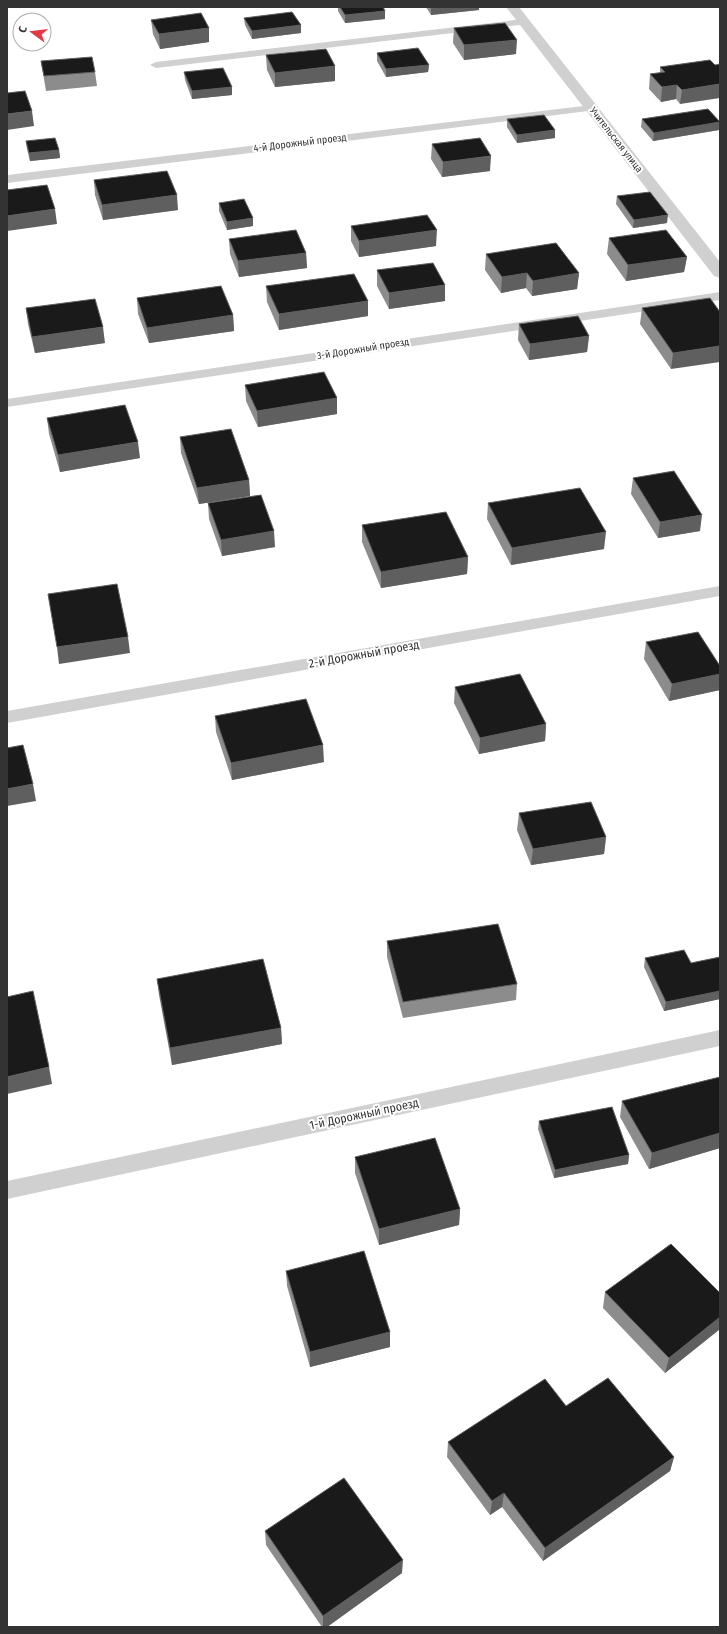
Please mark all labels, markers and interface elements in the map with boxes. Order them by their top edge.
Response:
north arrow [12,12,52,52]
text: С [16,25,30,34]
street label: Учительская улица [586,104,645,175]
street label: 4-й Дорожный проезд [253,131,347,155]
street label: 3-й Дорожный проезд [316,336,410,362]
street label: 2-й Дорожный проезд [308,637,420,671]
street label: 1-й Дорожный проезд [308,1096,420,1132]

